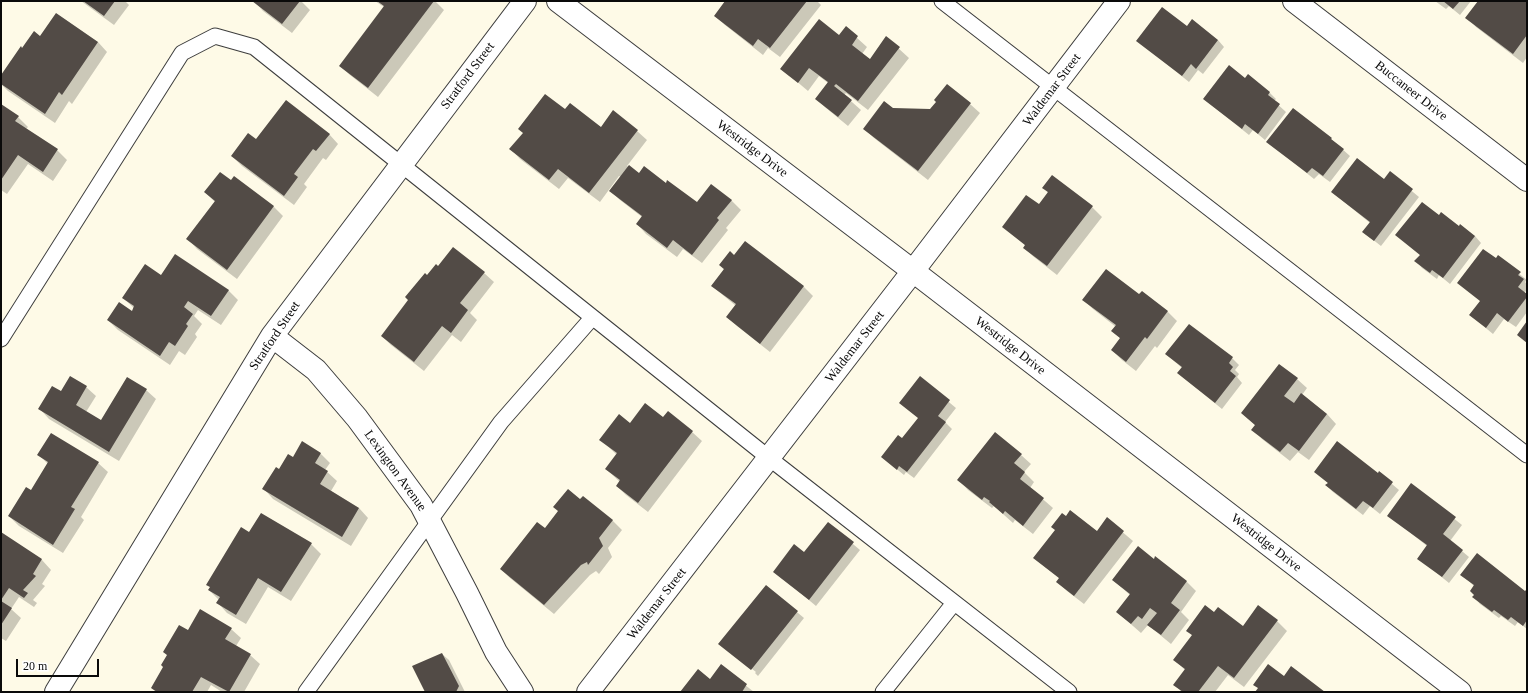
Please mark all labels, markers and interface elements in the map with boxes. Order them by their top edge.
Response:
street label: Stratford Street [438,39,498,113]
street label: Waldemar Street [1020,51,1084,129]
street label: Buccaneer Drive [1372,58,1450,124]
street label: Westridge Drive [713,117,791,181]
street label: Stratford Street [246,299,304,373]
street label: Waldemar Street [822,308,888,386]
street label: Westridge Drive [972,314,1048,378]
street label: Lexington Avenue [360,428,430,514]
street label: Westridge Drive [1228,511,1304,575]
street label: Waldemar Street [624,565,690,643]
scale bar [18,651,101,677]
text: 20 m [23,659,47,673]

